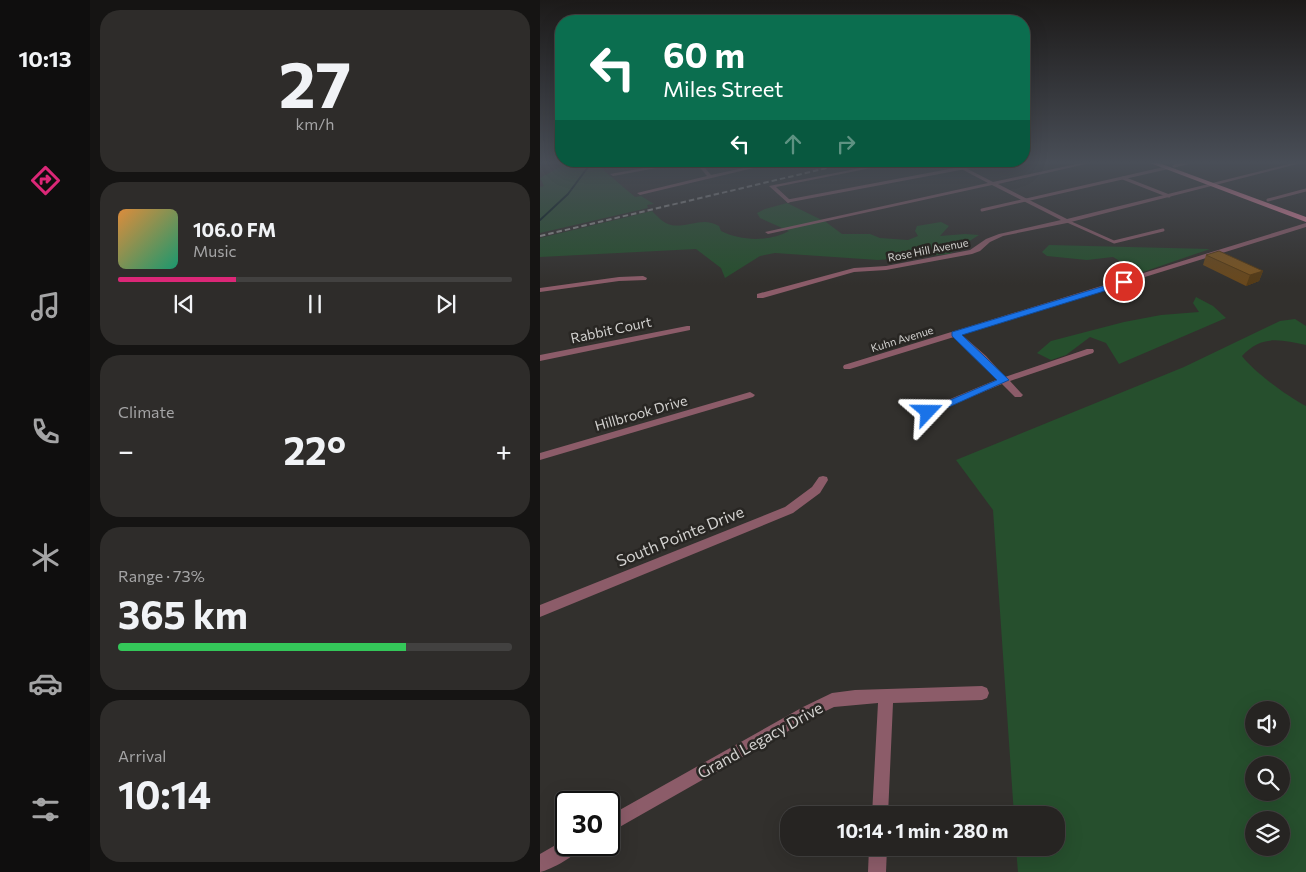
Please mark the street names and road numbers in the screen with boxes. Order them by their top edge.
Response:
street label: Rose Hill Avenue [887,235,969,264]
street label: Rabbit Court [569,313,653,346]
street label: Kuhn Avenue [869,323,935,354]
street label: Hillbrook Drive [593,391,689,434]
street label: South Pointe Drive [613,501,746,570]
street label: Grand Legacy Drive [694,697,826,782]

